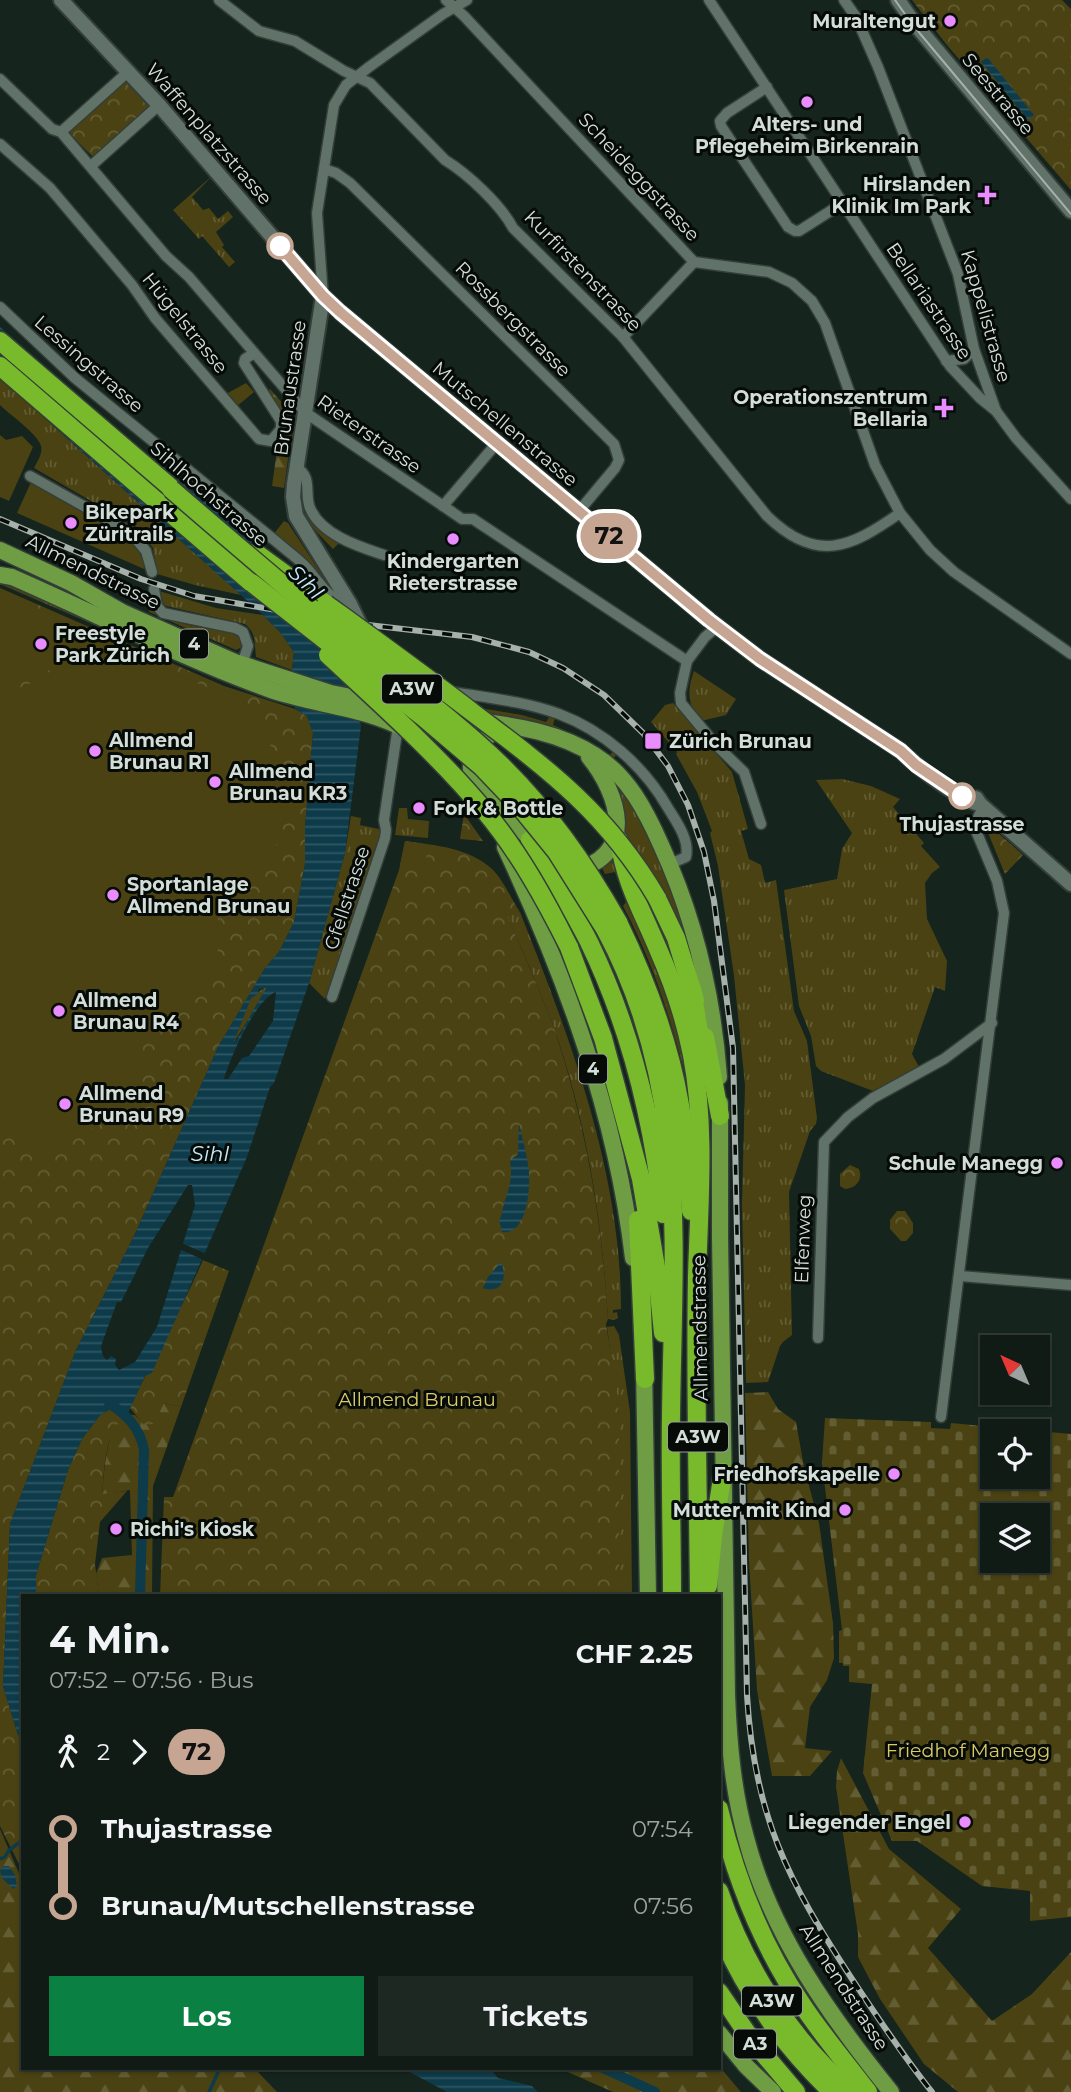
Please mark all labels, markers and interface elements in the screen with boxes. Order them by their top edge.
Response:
place label: Muraltengut [812,10,936,33]
marker: Muraltengut [942,13,958,29]
street label: Seestrasse [957,48,1039,140]
street label: Waffenplatzstrasse [141,59,277,209]
marker: Alters- und Pflegeheim Birkenrain [799,94,815,110]
street label: Scheideggstrasse [574,108,704,246]
place label: Alters- und Pflegeheim Birkenrain [695,113,919,158]
place label: Hirslanden Klinik Im Park [831,173,972,218]
marker: Hirslanden Klinik Im Park [977,185,997,205]
street label: Kurfirstenstrasse [520,206,646,336]
unlabelled marker [267,233,293,259]
street label: Bellariastrasse [881,238,977,364]
street label: Kappelistrasse [956,247,1016,385]
street label: Rossbergstrasse [450,256,576,382]
street label: Hügelstrasse [137,268,233,378]
street label: Lessingstrasse [30,310,148,418]
street label: Brunaustrasse [269,319,311,457]
street label: Mutschellenstrasse [428,357,582,491]
place label: Operationszentrum Bellaria [733,386,928,431]
street label: Rieterstrasse [313,390,425,478]
marker: Operationszentrum Bellaria [934,398,954,418]
street label: Sihlhochstrasse [146,437,272,551]
place label: Bikepark Züritrails [85,501,175,546]
line badge: 72 [578,513,640,559]
marker: Bikepark Züritrails [63,515,79,531]
text: 72 [594,521,624,550]
street label: Allmendstrasse [22,530,164,614]
marker: Kindergarten Rieterstrasse [445,531,461,547]
place label: Kindergarten Rieterstrasse [387,550,519,595]
water label: Sihl [284,560,329,605]
place label: Freestyle Park Zürich [55,622,170,667]
road number: 4 [180,630,208,658]
marker: Freestyle Park Zürich [33,636,49,652]
road number: A3W [382,674,442,704]
place label: Allmend Brunau R1 [108,729,209,774]
place label: Zürich Brunau [669,730,812,753]
marker: Zürich Brunau [643,731,663,751]
marker: Allmend Brunau R1 [87,743,103,759]
place label: Allmend Brunau KR3 [228,760,347,805]
marker: Allmend Brunau KR3 [207,774,223,790]
marker: Thujastrasse [949,783,975,809]
place label: Fork & Bottle [433,797,563,820]
marker: Fork & Bottle [411,800,427,816]
place label: Thujastrasse [899,813,1025,836]
street label: Gfellstrasse [319,843,375,953]
place label: Sportanlage Allmend Brunau [126,873,290,918]
marker: Sportanlage Allmend Brunau [105,887,121,903]
place label: Allmend Brunau R4 [72,989,179,1034]
marker: Allmend Brunau R4 [51,1003,67,1019]
road number: 4 [579,1054,607,1084]
place label: Allmend Brunau R9 [78,1082,184,1127]
marker: Allmend Brunau R9 [57,1096,73,1112]
water label: Sihl [191,1141,230,1166]
place label: Schule Manegg [889,1152,1043,1175]
marker: Schule Manegg [1049,1155,1065,1171]
street label: Elfenweg [790,1194,816,1284]
street label: Allmendstrasse [687,1255,713,1401]
north arrow [980,1335,1050,1405]
map controls [980,1335,1050,1573]
park label: Allmend Brunau [338,1388,496,1411]
button: locate [980,1419,1050,1489]
road number: A3W [668,1422,728,1452]
place label: Friedhofskapelle [713,1463,880,1486]
marker: Friedhofskapelle [886,1466,902,1482]
place label: Mutter mit Kind [673,1499,831,1522]
marker: Mutter mit Kind [837,1502,853,1518]
button: layers [980,1503,1050,1573]
place label: Richi's Kiosk [130,1518,255,1541]
marker: Richi's Kiosk [108,1521,124,1537]
text: 4 Min. [49,1616,170,1663]
text: CHF 2.25 [576,1638,693,1670]
text: 07:52 – 07:56 · Bus [49,1666,253,1694]
icon: walk [49,1733,87,1771]
icon: forward [120,1733,158,1771]
text: 72 [182,1737,211,1766]
text: 2 [97,1738,110,1766]
park label: Friedhof Manegg [886,1739,1050,1762]
place label: Liegender Engel [788,1811,951,1834]
text: Thujastrasse [101,1813,272,1845]
marker: Liegender Engel [957,1814,973,1830]
text: 07:54 [632,1815,693,1843]
text: Brunau/Mutschellenstrasse [101,1890,475,1922]
text: 07:56 [633,1892,693,1920]
street label: Allmendstrasse [795,1919,893,2055]
button: Los [49,1976,364,2056]
button: Tickets [378,1976,693,2056]
road number: A3W [742,1986,802,2015]
road number: A3 [734,2030,776,2058]

